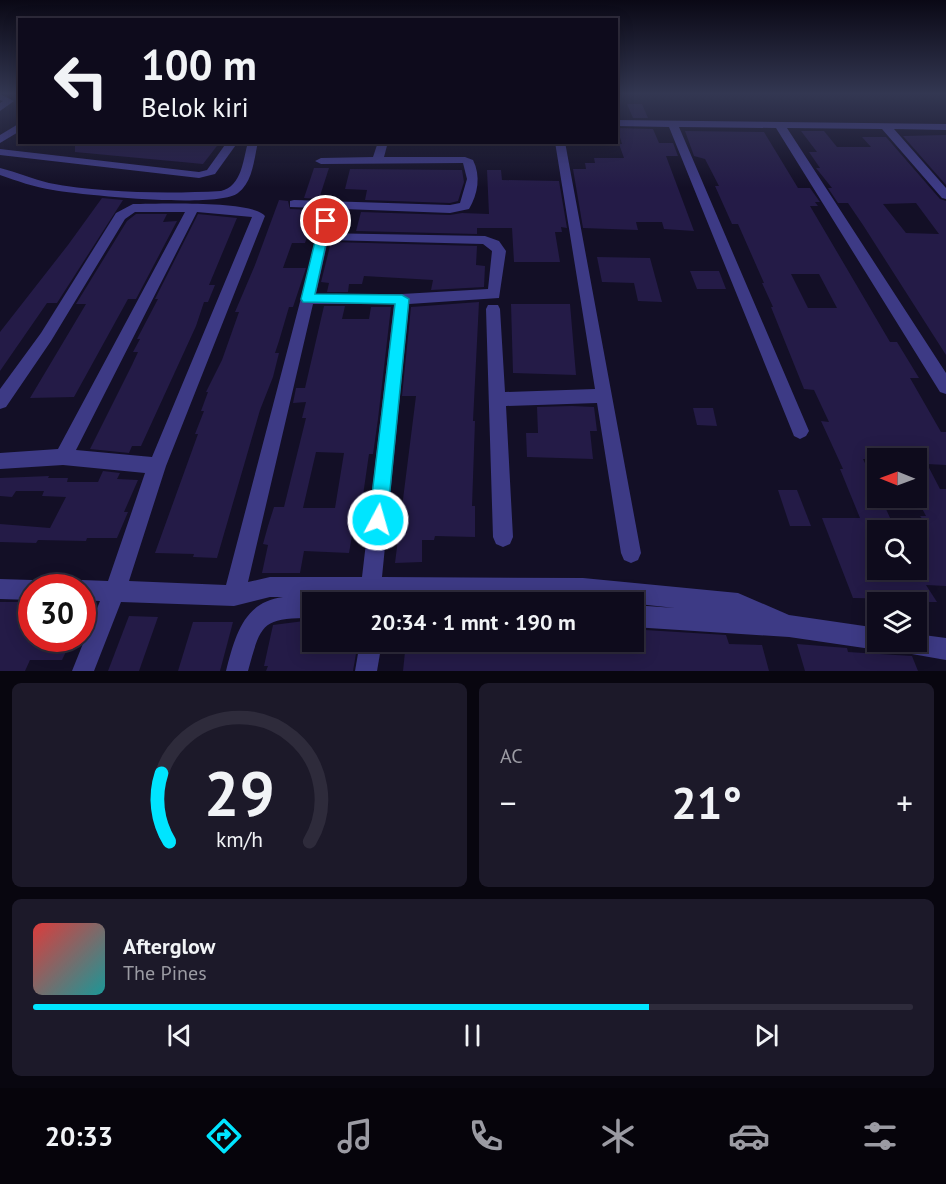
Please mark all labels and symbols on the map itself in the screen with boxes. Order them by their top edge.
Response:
pin [300,195,351,246]
north arrow [867,448,927,508]
position arrow [346,488,410,552]
speed limit sign: 30 [18,574,96,652]

